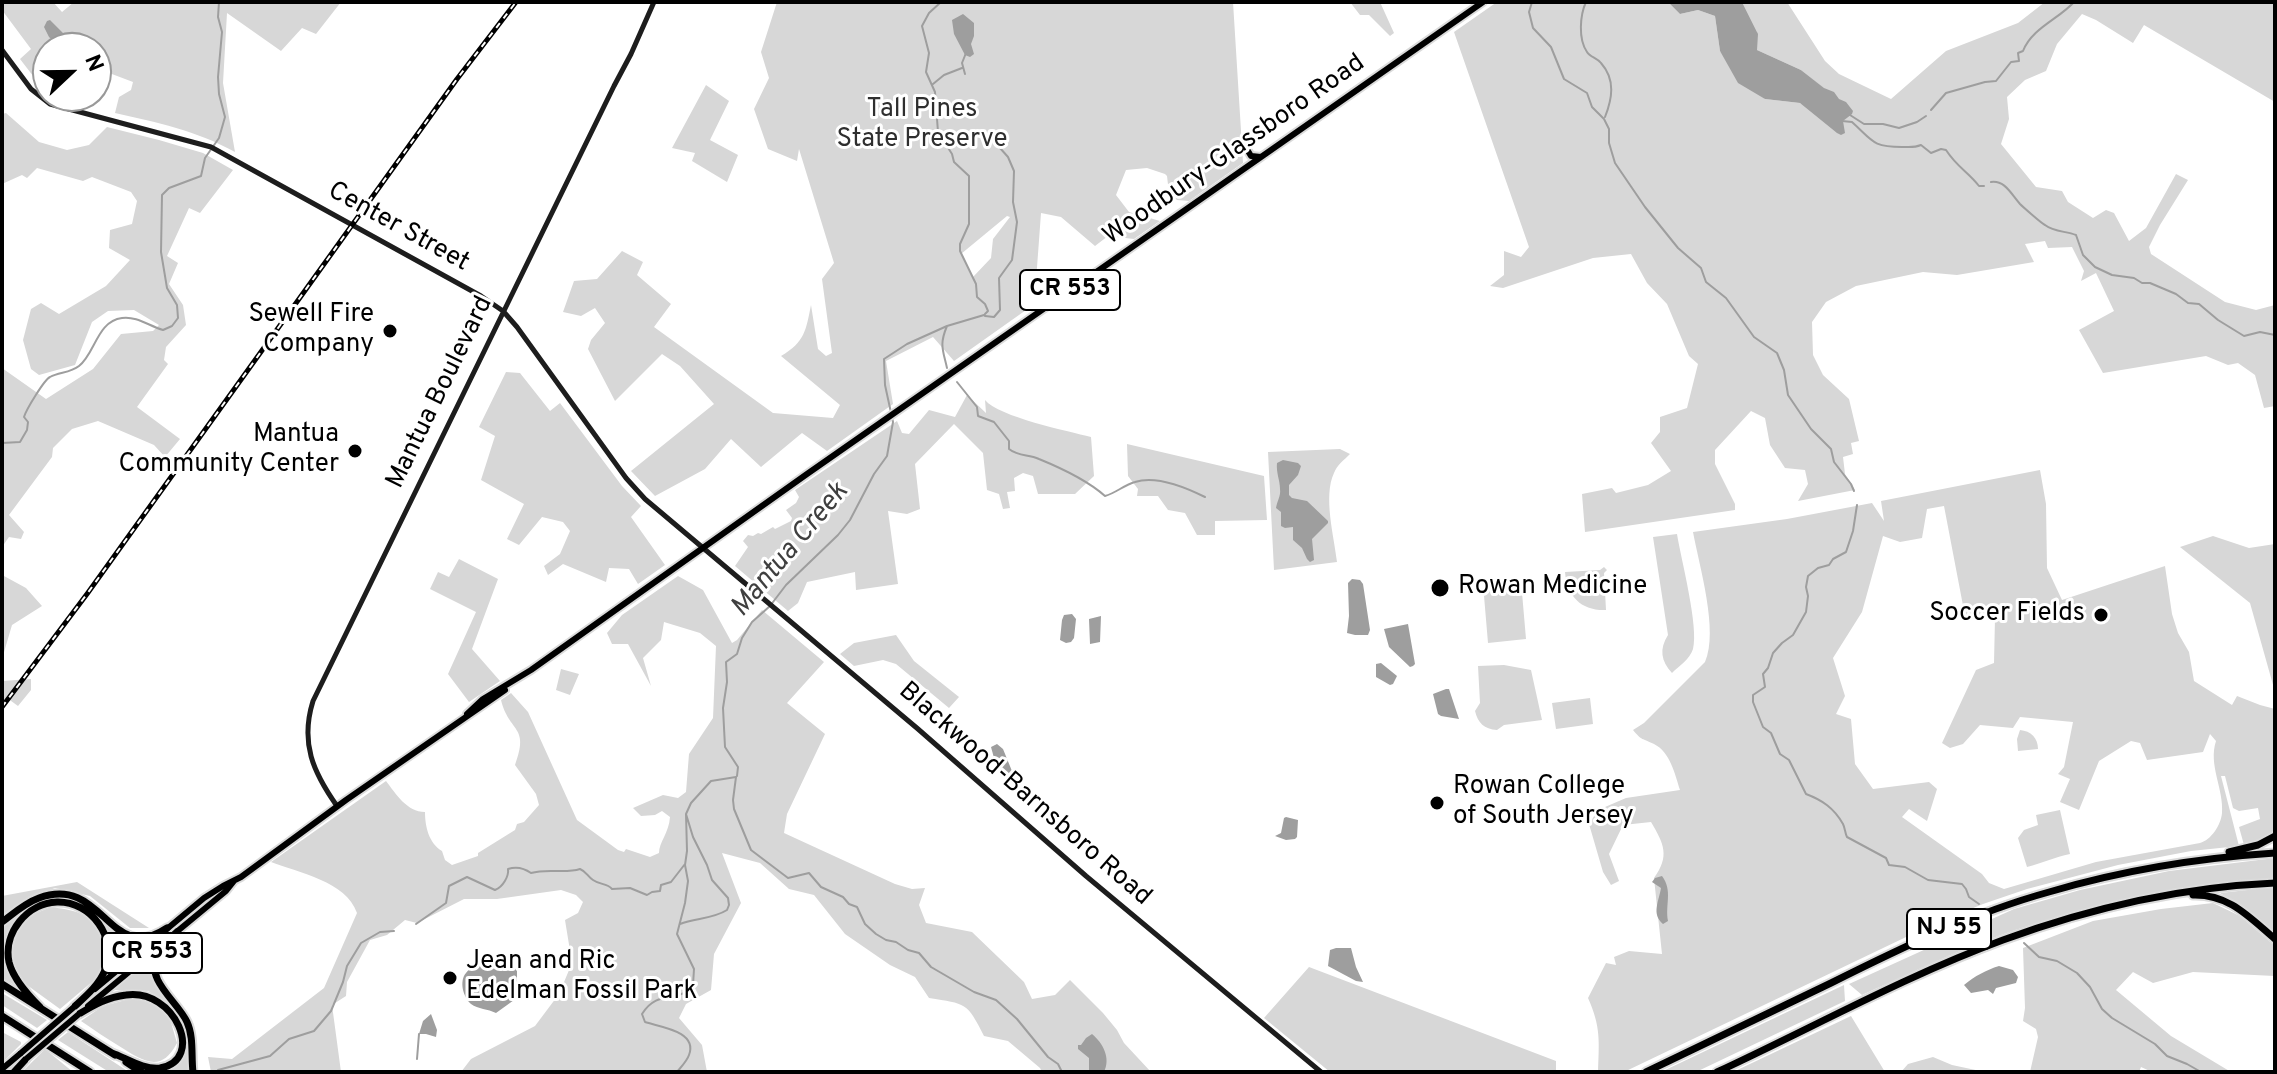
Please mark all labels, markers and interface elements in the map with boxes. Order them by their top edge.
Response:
north arrow [32,32,112,112]
street label: Woodbury-Glassboro Road [1098,49,1372,253]
text: N [77,51,108,76]
park label: Tall Pines State Preserve [836,95,1008,156]
street label: Center Street [322,176,474,280]
road number: CR 553 [1020,270,1120,310]
street label: Mantua Boulevard [381,292,501,494]
place label: Sewell Fire Company [248,300,374,362]
marker: Sewell Fire Company [381,322,399,340]
place label: Mantua Community Center [119,420,339,482]
marker: Mantua Community Center [346,442,364,460]
water label: Mantua Creek [725,477,857,625]
place label: Rowan Medicine [1458,572,1647,604]
marker: Rowan Medicine [1429,577,1451,599]
place label: Soccer Fields [1929,599,2085,631]
marker: Soccer Fields [2092,606,2110,624]
street label: Blackwood-Barnsboro Road [891,677,1157,913]
place label: Rowan College of South Jersey [1453,772,1634,834]
marker: Rowan College of South Jersey [1428,794,1446,812]
road number: NJ 55 [1907,909,1991,949]
road number: CR 553 [102,933,202,973]
place label: Jean and Ric Edelman Fossil Park [466,947,697,1008]
marker: Jean and Ric Edelman Fossil Park [441,969,459,987]

